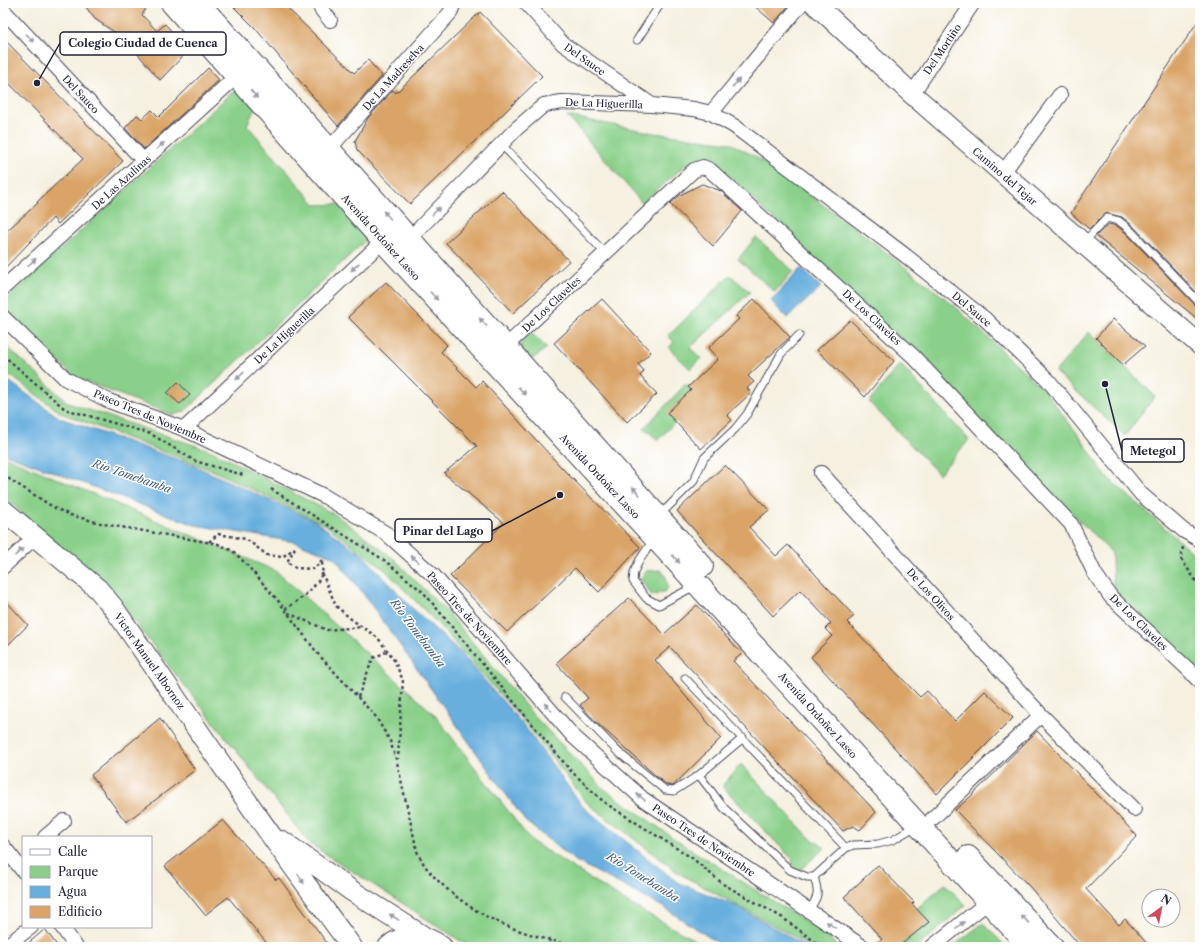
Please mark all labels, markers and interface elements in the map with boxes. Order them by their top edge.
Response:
street label: Del Mortiño [921,21,964,77]
callout: Colegio Ciudad de Cuenca [60,32,226,55]
one-way arrow [25,33,34,43]
text: Colegio Ciudad de Cuenca [68,36,218,50]
street label: Del Sauce [561,40,608,79]
street label: De La Madreselva [360,41,427,113]
street label: Del Sauco [59,72,102,116]
one-way arrow [732,77,741,88]
one-way arrow [250,89,259,99]
street label: De La Higuerilla [565,96,644,111]
one-way arrow [154,142,165,151]
street label: Camino del Tejar [969,145,1040,209]
street label: De Las Azulinas [89,152,154,212]
street label: Avenida Ordoñez Lasso [338,191,423,283]
one-way arrow [431,206,441,216]
one-way arrow [383,209,392,220]
one-way arrow [27,257,37,266]
one-way arrow [350,263,360,272]
street label: De Los Claveles [519,274,583,335]
street label: De Los Claveles [840,287,904,348]
street label: Del Sauce [949,289,994,330]
one-way arrow [429,291,438,300]
street label: De La Higuerilla [251,304,318,367]
one-way arrow [479,317,488,327]
one-way arrow [235,371,245,381]
one-way arrow [517,386,527,396]
street label: Paseo Tres de Noviembre [92,387,208,446]
street label: Avenida Ordoñez Lasso [556,430,642,522]
callout: Metegol [1122,439,1184,462]
text: Metegol [1130,444,1176,458]
water label: Río Tomebamba [90,456,174,496]
one-way arrow [631,486,640,497]
callout: Pinar del Lago [395,519,492,542]
text: Pinar del Lago [402,524,484,538]
one-way arrow [14,547,24,557]
one-way arrow [409,554,420,563]
one-way arrow [671,554,681,564]
street label: De Los Olivos [904,566,957,623]
street label: Paseo Tres de Noviembre [424,569,515,668]
street label: De Los Claveles [1107,591,1170,653]
water label: Río Tomebamba [387,595,449,670]
street label: Victor Manuel Albornoz [111,610,188,712]
street label: Avenida Ordoñez Lasso [775,669,860,761]
one-way arrow [544,702,553,713]
one-way arrow [636,793,647,802]
street label: Paseo Tres de Noviembre [650,801,758,880]
legend [22,836,152,928]
text: Calle [58,844,88,859]
water label: Río Tomebamba [604,849,682,905]
text: Parque [58,864,99,879]
one-way arrow [297,874,305,884]
text: Agua [57,884,88,899]
north arrow [1141,888,1181,928]
text: N [1159,891,1174,908]
text: Edificio [58,904,102,919]
one-way arrow [388,913,399,920]
one-way arrow [1021,914,1030,923]
one-way arrow [825,921,836,929]
one-way arrow [955,921,966,929]

